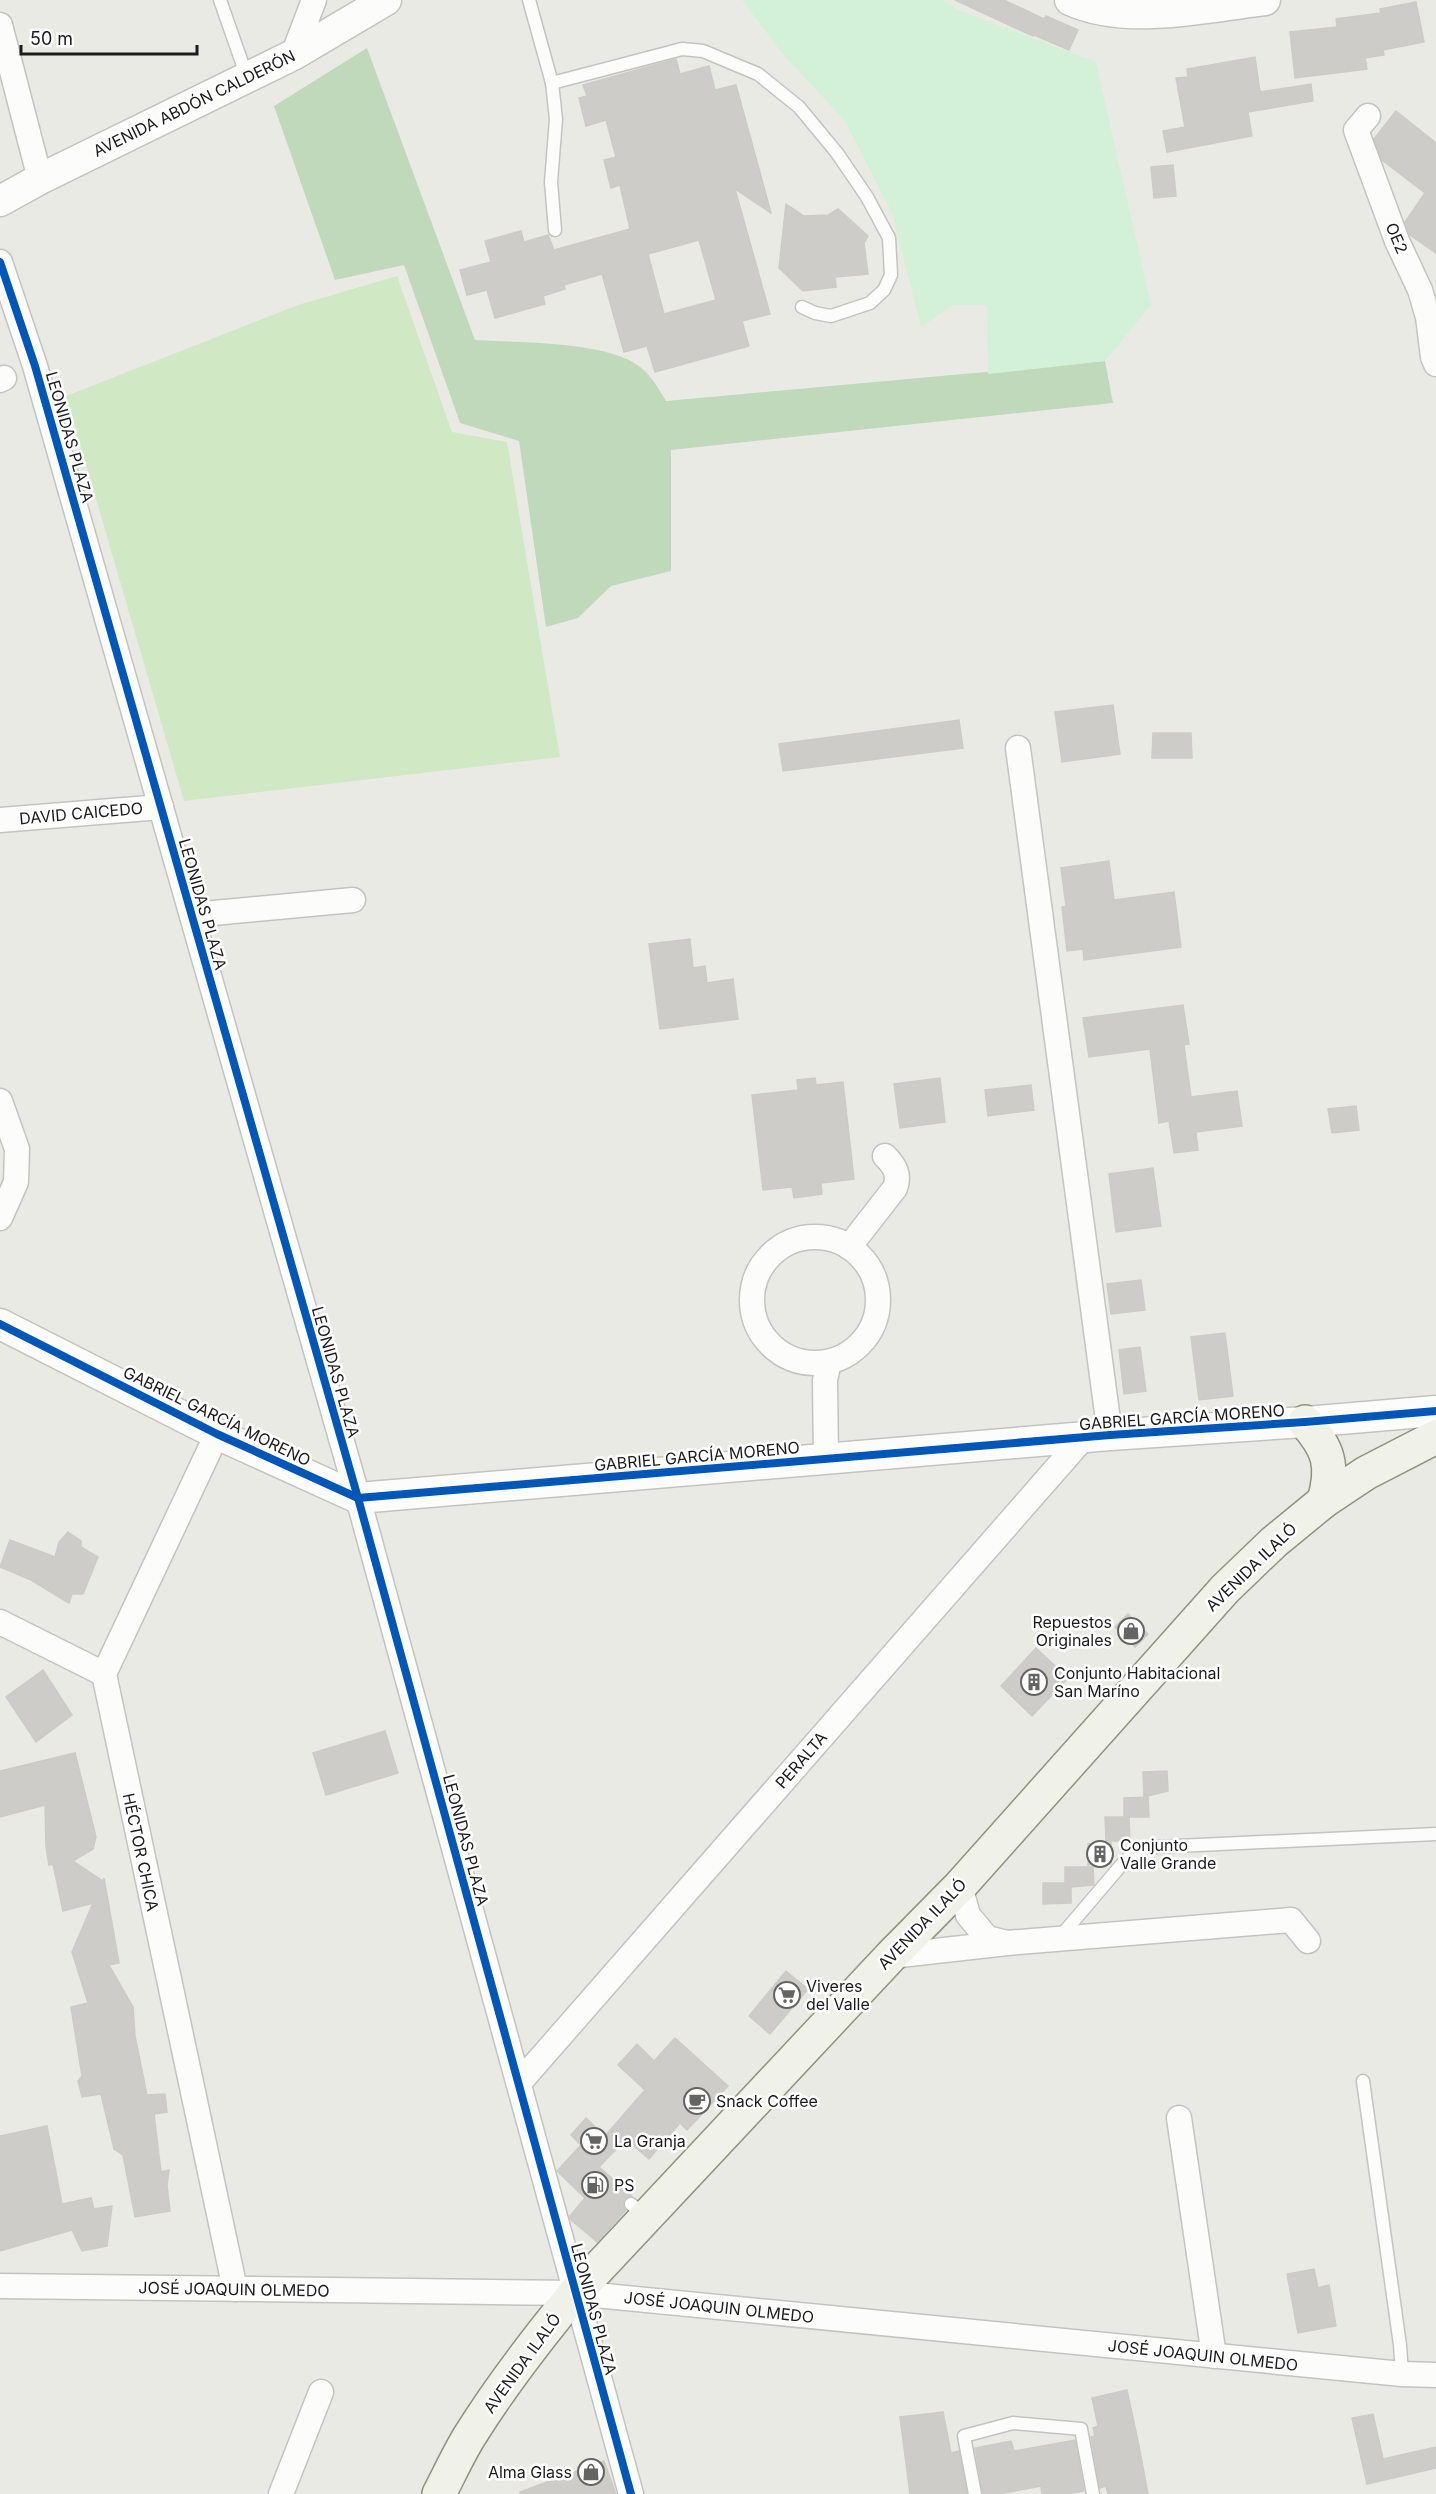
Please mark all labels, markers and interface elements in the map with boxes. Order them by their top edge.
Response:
scale bar [21,18,196,56]
text: 50 m [30,28,73,49]
street label: AVENIDA ABDÓN CALDERÓN [90,45,298,161]
street label: OE2 [1382,220,1412,256]
street label: LEONIDAS PLAZA [42,369,98,505]
street label: DAVID CAICEDO [18,798,144,828]
street label: LEONIDAS PLAZA [175,836,231,972]
street label: LEONIDAS PLAZA [308,1304,364,1440]
street label: GABRIEL GARCÍA MORENO [120,1362,314,1470]
street label: GABRIEL GARCÍA MORENO [1078,1400,1286,1434]
street label: GABRIEL GARCÍA MORENO [593,1437,801,1475]
street label: AVENIDA ILALÓ [1201,1519,1301,1615]
place label: Repuestos Originales [1032,1612,1112,1650]
shop icon: Repuestos Originales [1116,1616,1146,1646]
place label: Conjunto Habitacional San Maríno [1054,1663,1220,1701]
building icon: Conjunto Habitacional San Maríno [1019,1667,1049,1697]
street label: PERALTA [771,1728,831,1792]
street label: LEONIDAS PLAZA [439,1772,493,1908]
street label: HÉCTOR CHICA [119,1791,163,1913]
place label: Conjunto Valle Grande [1120,1835,1216,1873]
building icon: Conjunto Valle Grande [1085,1839,1115,1869]
street label: AVENIDA ILALÓ [874,1874,970,1974]
place label: Viveres del Valle [806,1976,870,2014]
supermarket icon: Viveres del Valle [772,1980,802,2010]
cafe icon: Snack Coffee [682,2086,712,2116]
place label: Snack Coffee [716,2091,818,2111]
supermarket icon: La Granja [579,2126,609,2156]
place label: La Granja [614,2131,686,2151]
fuel station icon: PS [580,2170,610,2200]
place label: PS [614,2175,634,2195]
street label: LEONIDAS PLAZA [567,2241,621,2377]
street label: JOSÉ JOAQUIN OLMEDO [138,2277,330,2301]
street label: JOSÉ JOAQUIN OLMEDO [623,2287,815,2327]
street label: AVENIDA ILALÓ [479,2309,565,2417]
street label: JOSÉ JOAQUIN OLMEDO [1107,2335,1299,2375]
shop icon: Alma Glass [576,2457,606,2487]
place label: Alma Glass [488,2462,572,2482]

